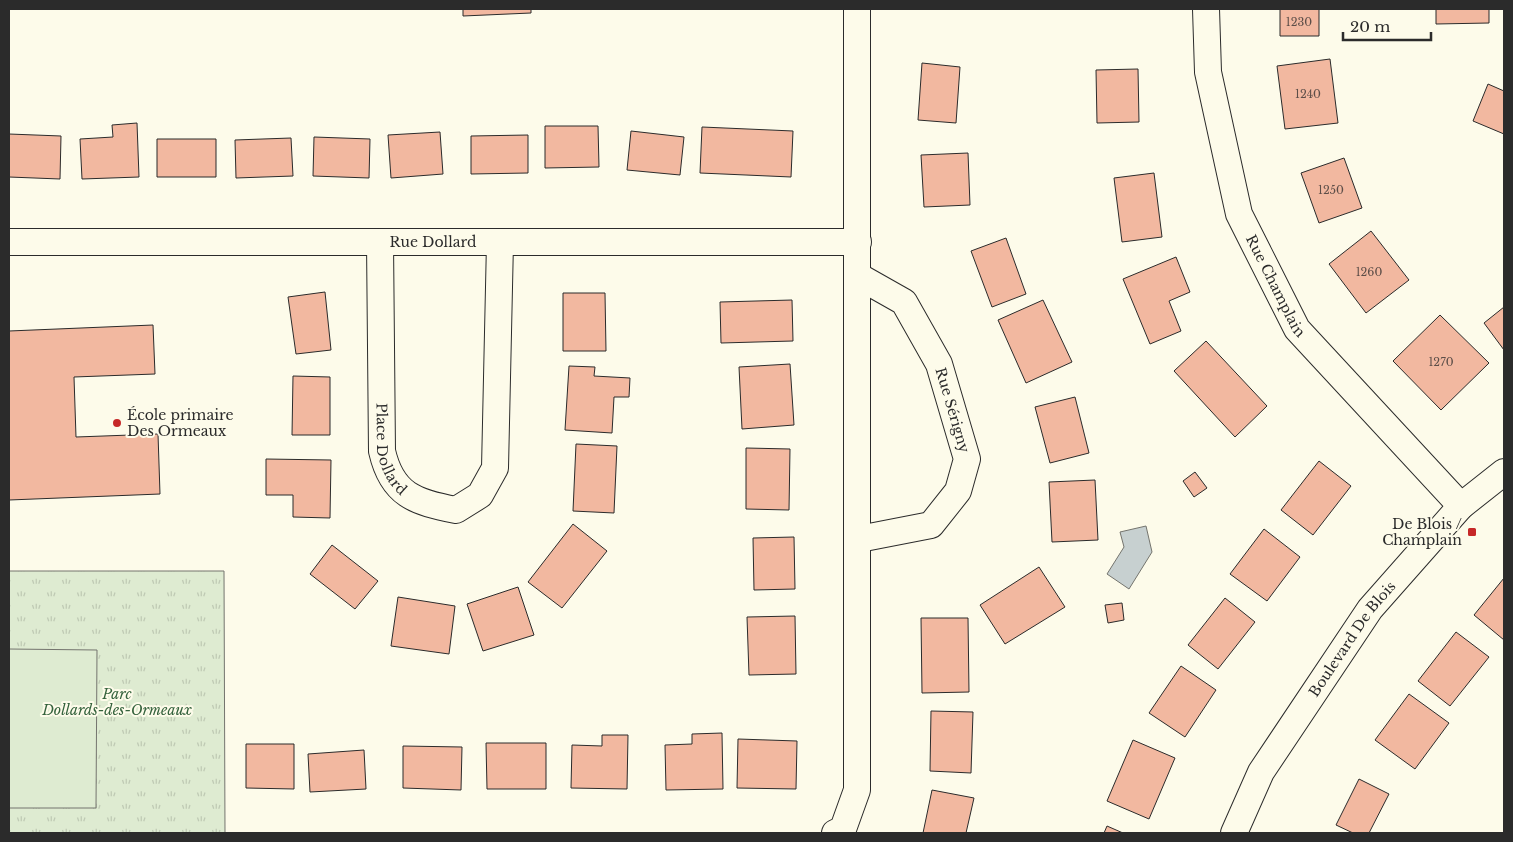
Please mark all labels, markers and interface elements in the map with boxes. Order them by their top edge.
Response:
scale bar [1343,10,1430,42]
house number: 1230 [1286,15,1312,29]
text: 20 m [1350,17,1390,36]
house number: 1240 [1295,87,1321,101]
house number: 1250 [1318,183,1344,197]
street label: Rue Champlain [1242,232,1309,341]
street label: Rue Dollard [390,233,477,251]
house number: 1260 [1356,265,1382,279]
house number: 1270 [1428,355,1454,369]
street label: Rue Sérigny [932,365,974,455]
street label: Place Dollard [373,403,411,499]
place label: École primaire Des Ormeaux [127,406,233,440]
marker: École primaire Des Ormeaux [111,417,123,429]
place label: De Blois / Champlain [1382,515,1463,549]
marker: De Blois / Champlain [1466,526,1478,538]
street label: Boulevard De Blois [1305,577,1399,700]
park label: Parc Dollards-des-Ormeaux [41,685,192,719]

